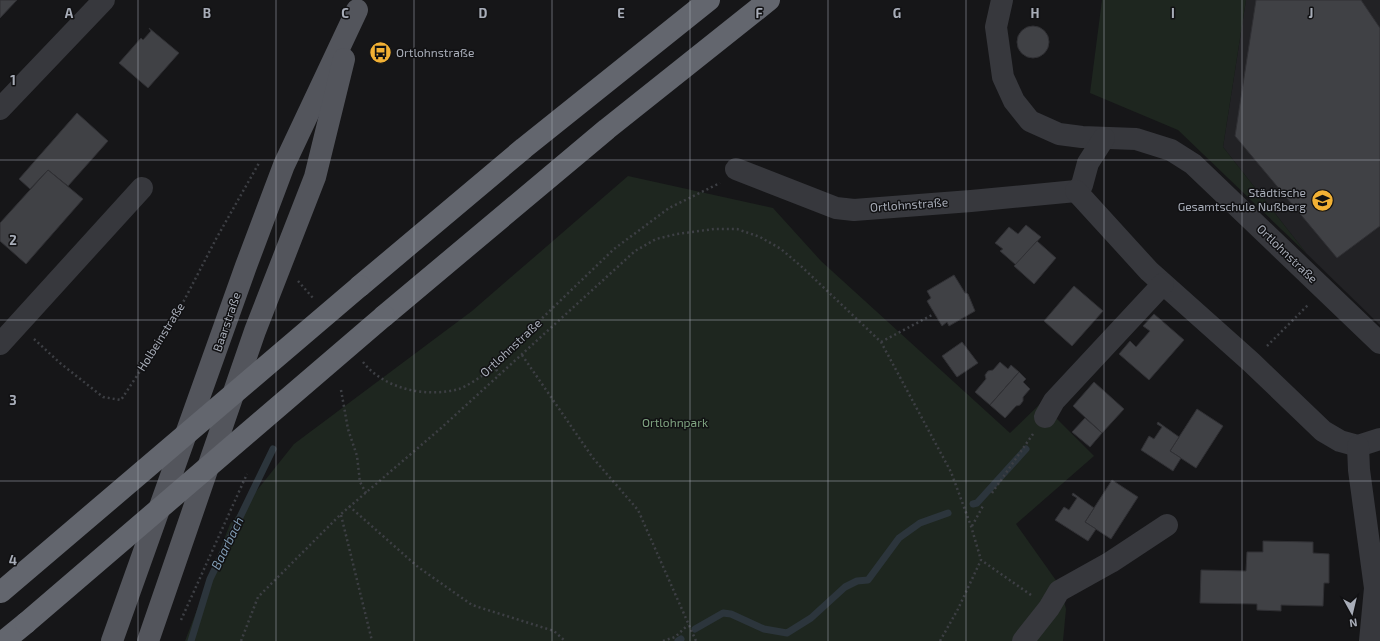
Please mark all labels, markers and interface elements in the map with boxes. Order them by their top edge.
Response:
text: A [65,5,74,21]
text: B [203,5,211,21]
text: C [341,5,349,21]
text: D [479,5,488,21]
text: E [617,5,625,21]
text: F [755,5,763,21]
text: G [893,5,901,21]
text: H [1031,5,1040,21]
text: I [1171,5,1175,21]
text: J [1309,5,1313,21]
bus stop icon: Ortlohnstraße [368,40,394,66]
place label: Ortlohnstraße [396,45,474,59]
text: 1 [10,72,16,88]
place label: Städtische Gesamtschule Nußberg [1178,185,1306,213]
school or university icon: Städtische Gesamtschule Nußberg [1309,187,1335,213]
street label: Ortlohnstraße [869,194,948,214]
street label: Ortlohnstraße [1255,221,1321,286]
text: 2 [9,232,17,248]
street label: Baarstraße [209,290,243,353]
street label: Holbeinstraße [133,300,187,373]
street label: Ortlohnstraße [477,315,544,379]
text: 3 [9,392,17,408]
park label: Ortlohnpark [642,415,708,429]
water label: Baarbach [207,514,247,572]
text: 4 [9,552,17,568]
north arrow [1332,593,1372,633]
text: N [1349,616,1358,630]

